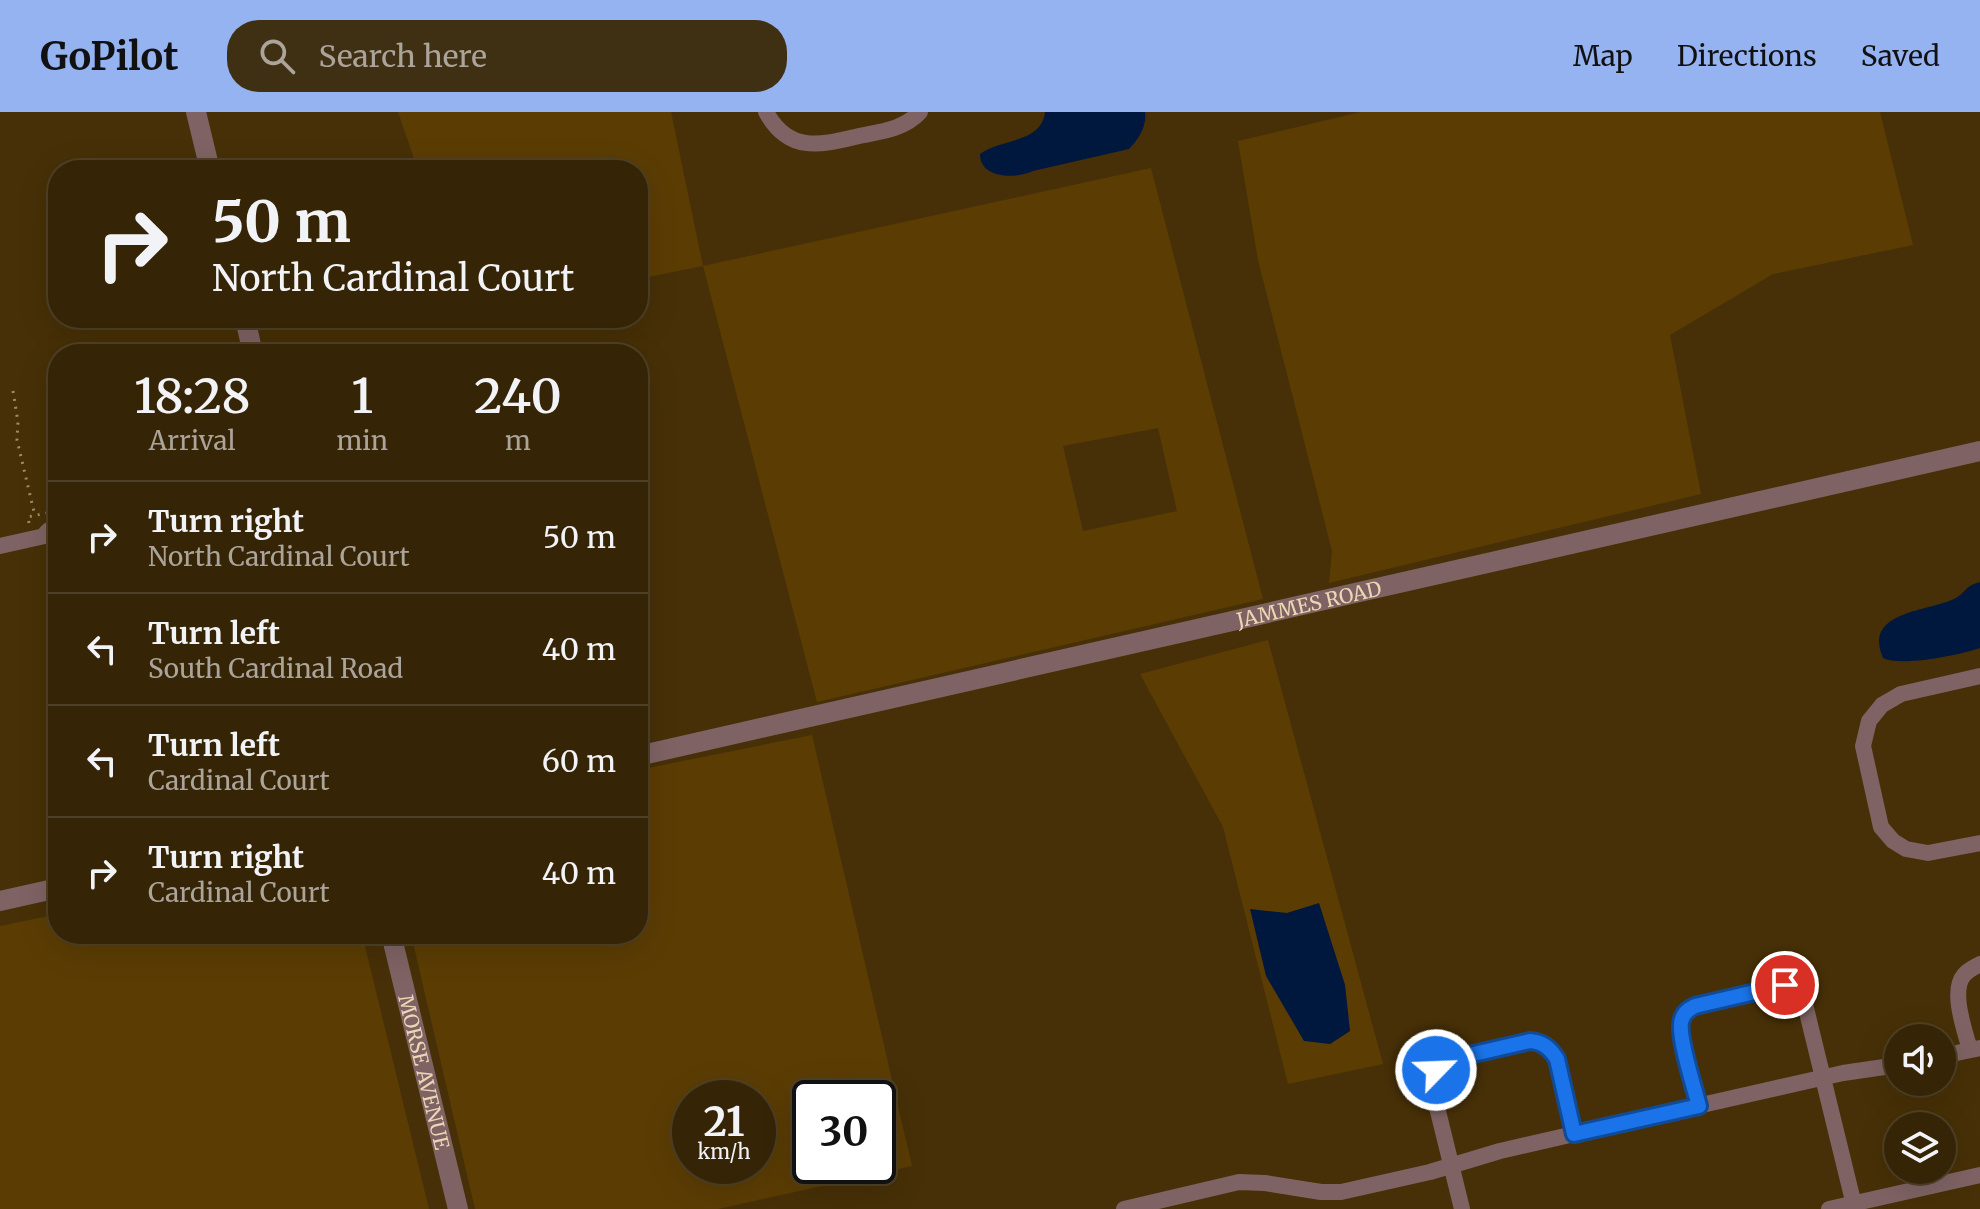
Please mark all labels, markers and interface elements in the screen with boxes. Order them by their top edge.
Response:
search box [227,20,787,92]
text: GoPilot [40,33,179,80]
icon: search [255,34,299,78]
text: Search here [319,37,487,75]
text: Map [1573,38,1633,74]
text: Directions [1677,38,1817,74]
text: Saved [1861,38,1940,74]
text: 50 m [212,187,351,257]
icon: right [80,192,184,296]
text: North Cardinal Court [212,256,574,301]
text: 18:28 [134,366,250,426]
text: 1 [351,366,373,426]
text: 240 [474,366,562,426]
text: Arrival [149,424,236,457]
text: min [337,424,388,457]
text: m [505,424,531,457]
text: Turn right [148,502,304,540]
icon: right [80,515,124,559]
text: 50 m [543,518,616,556]
text: North Cardinal Court [148,540,410,573]
street label: JAMMES ROAD [1233,575,1384,632]
text: Turn left [148,614,280,652]
icon: left [80,627,124,671]
text: 40 m [542,630,616,668]
text: South Cardinal Road [148,652,403,685]
text: Turn left [148,726,280,764]
icon: left [80,739,124,783]
text: 60 m [542,742,616,780]
text: Cardinal Court [148,764,330,797]
text: Turn right [148,838,304,876]
icon: right [80,851,124,895]
text: 40 m [542,854,616,892]
text: Cardinal Court [148,876,330,909]
pin [1751,951,1819,1019]
icon: arrive [1763,963,1807,1007]
street label: MORSE AVENUE [394,992,456,1152]
map controls [1884,1024,1956,1184]
button: sound [1884,1024,1956,1096]
position arrow [1394,1028,1478,1112]
speed limit sign: 30 [792,1080,896,1184]
text: 21 [704,1097,744,1147]
button: layers [1884,1112,1956,1184]
text: km/h [698,1139,750,1164]

